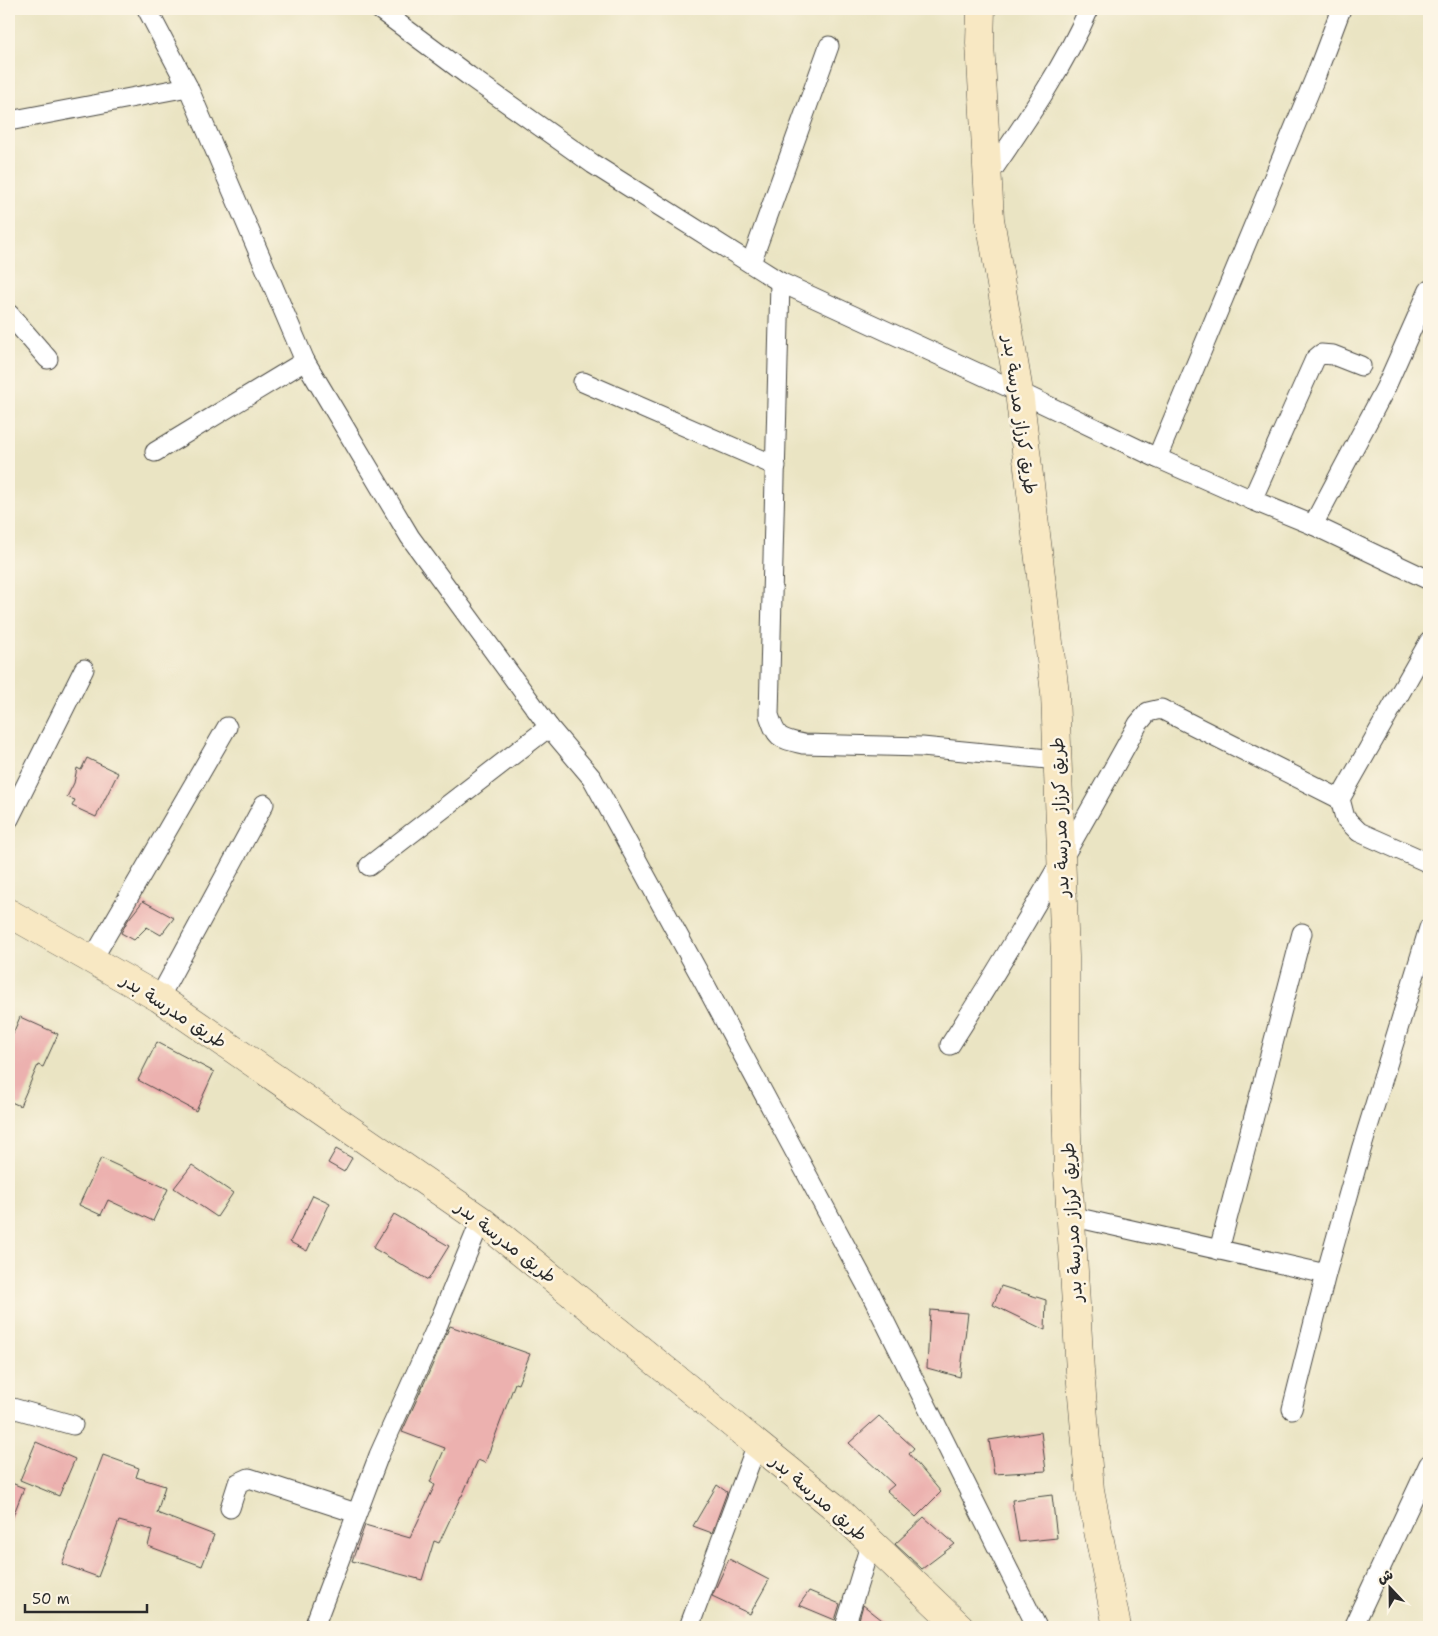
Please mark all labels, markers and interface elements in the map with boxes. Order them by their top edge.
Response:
street label: طريق كرزاز مدرسة بدر [997,332,1043,496]
street label: طريق كرزاز مدرسة بدر [1045,737,1075,899]
street label: طريق مدرسة بدر [115,967,231,1054]
street label: طريق كرزاز مدرسة بدر [1056,1141,1088,1305]
street label: طريق مدرسة بدر [449,1194,561,1289]
street label: طريق مدرسة بدر [764,1448,873,1547]
north arrow [1366,1564,1416,1614]
text: ش [1375,1565,1396,1587]
scale bar [25,1581,148,1613]
text: 50 m [32,1589,70,1609]

